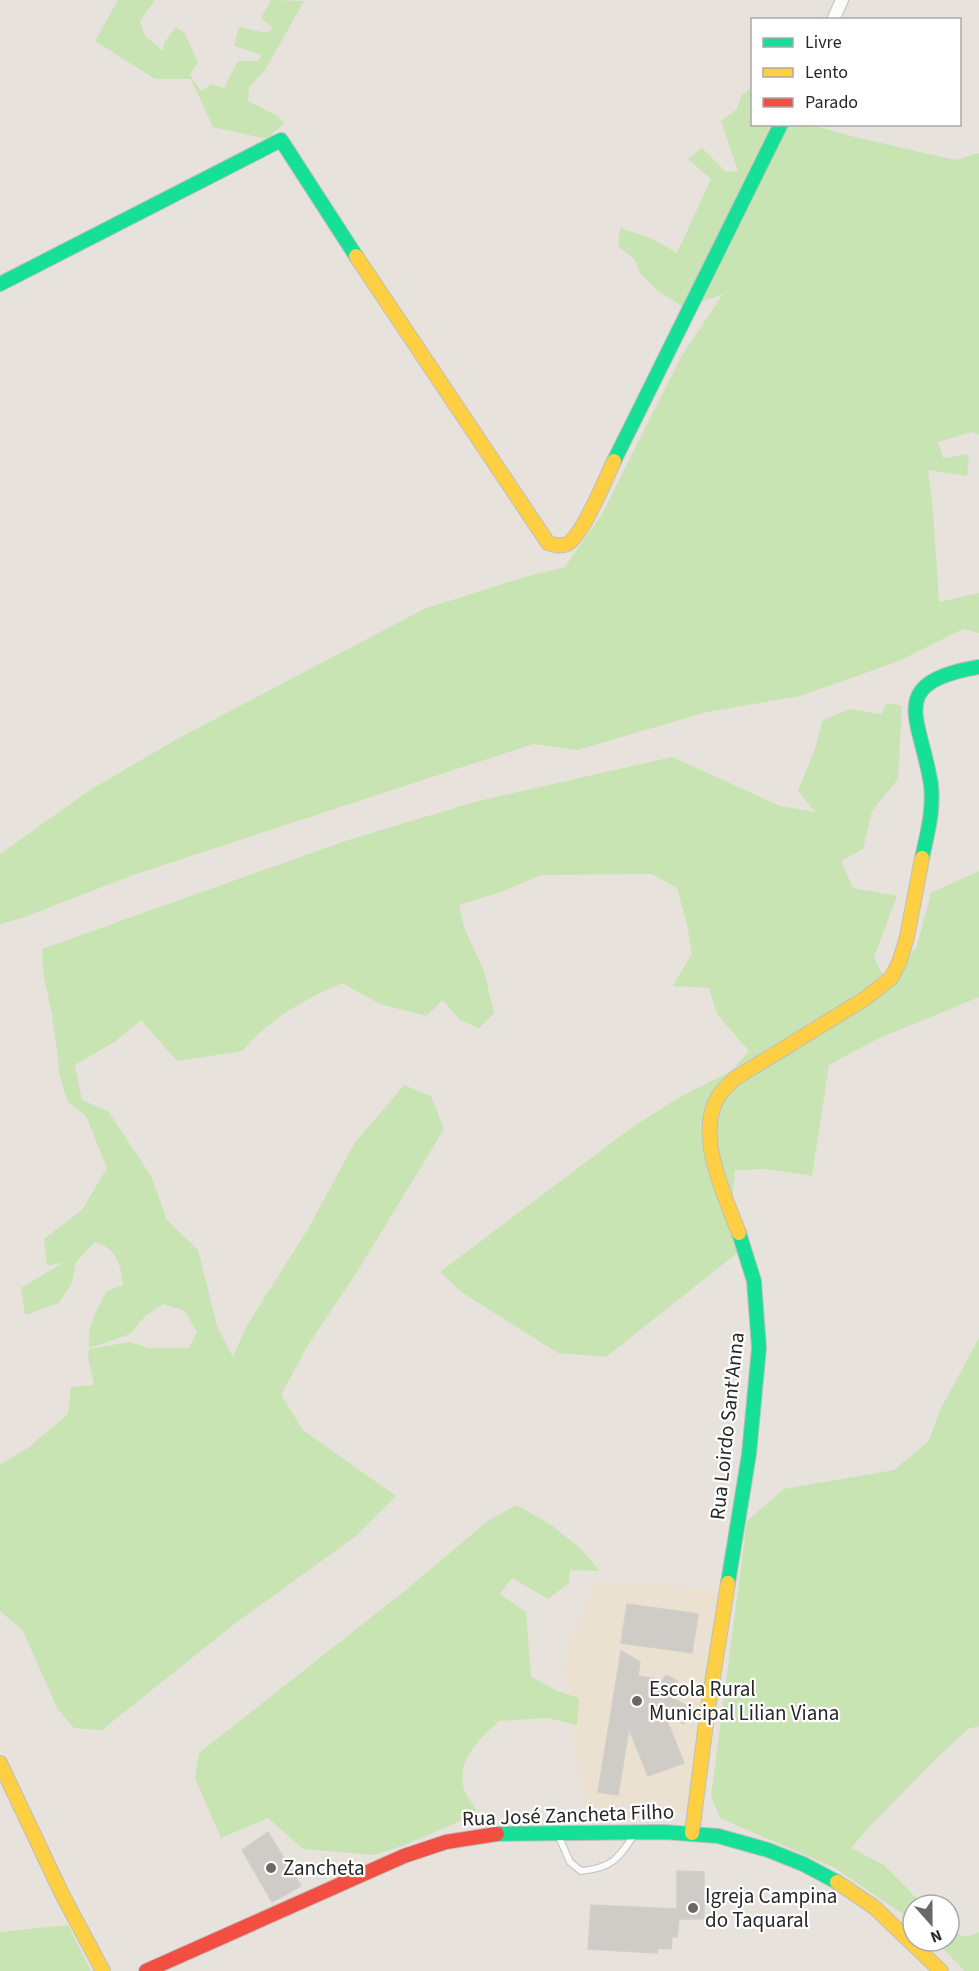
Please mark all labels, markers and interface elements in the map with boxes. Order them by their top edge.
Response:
legend [751,18,961,126]
text: Livre [805,30,842,55]
text: Lento [805,60,848,85]
text: Parado [805,90,858,115]
street label: Rua Loirdo Sant'Anna [702,1331,752,1521]
place label: Escola Rural Municipal Lilian Viana [649,1674,839,1728]
marker: Escola Rural Municipal Lilian Viana [630,1694,644,1708]
street label: Rua José Zancheta Filho [461,1796,675,1834]
place label: Zancheta [283,1853,365,1883]
marker: Zancheta [264,1861,278,1875]
place label: Igreja Campina do Taquaral [705,1881,837,1935]
north arrow [901,1893,961,1953]
marker: Igreja Campina do Taquaral [686,1901,700,1915]
text: N [927,1924,945,1948]

